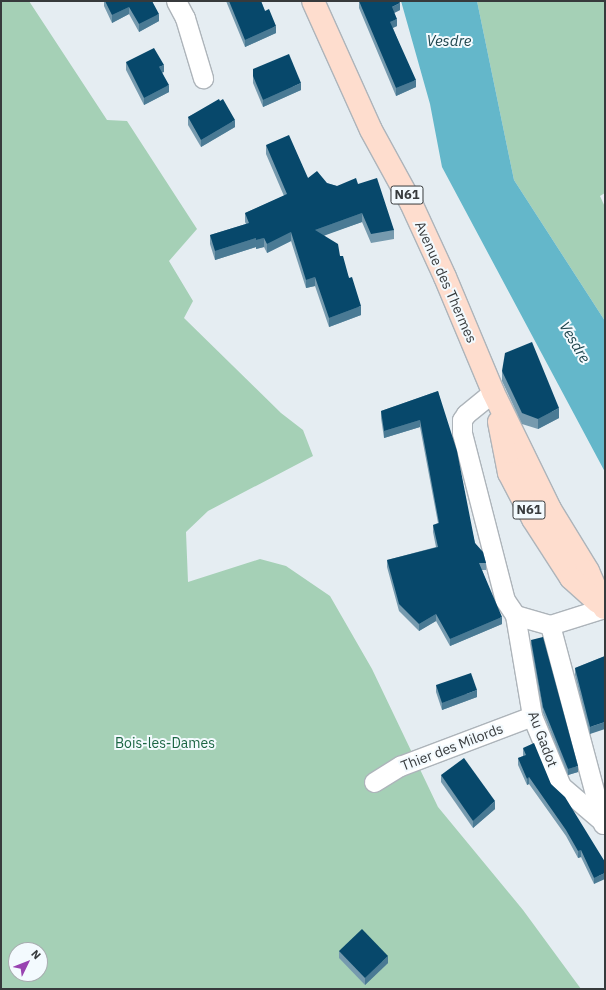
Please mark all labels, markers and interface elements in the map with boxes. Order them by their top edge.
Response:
water label: Vesdre [427,32,471,50]
road number: N61 [390,184,424,206]
street label: Avenue des Thermes [412,219,480,345]
water label: Vesdre [556,318,594,366]
road number: N61 [512,499,546,521]
street label: Au Gadot [525,709,561,769]
street label: Thier des Milords [399,720,505,774]
park label: Bois-les-Dames [115,735,215,751]
north arrow [8,942,48,982]
text: N [28,947,44,962]

